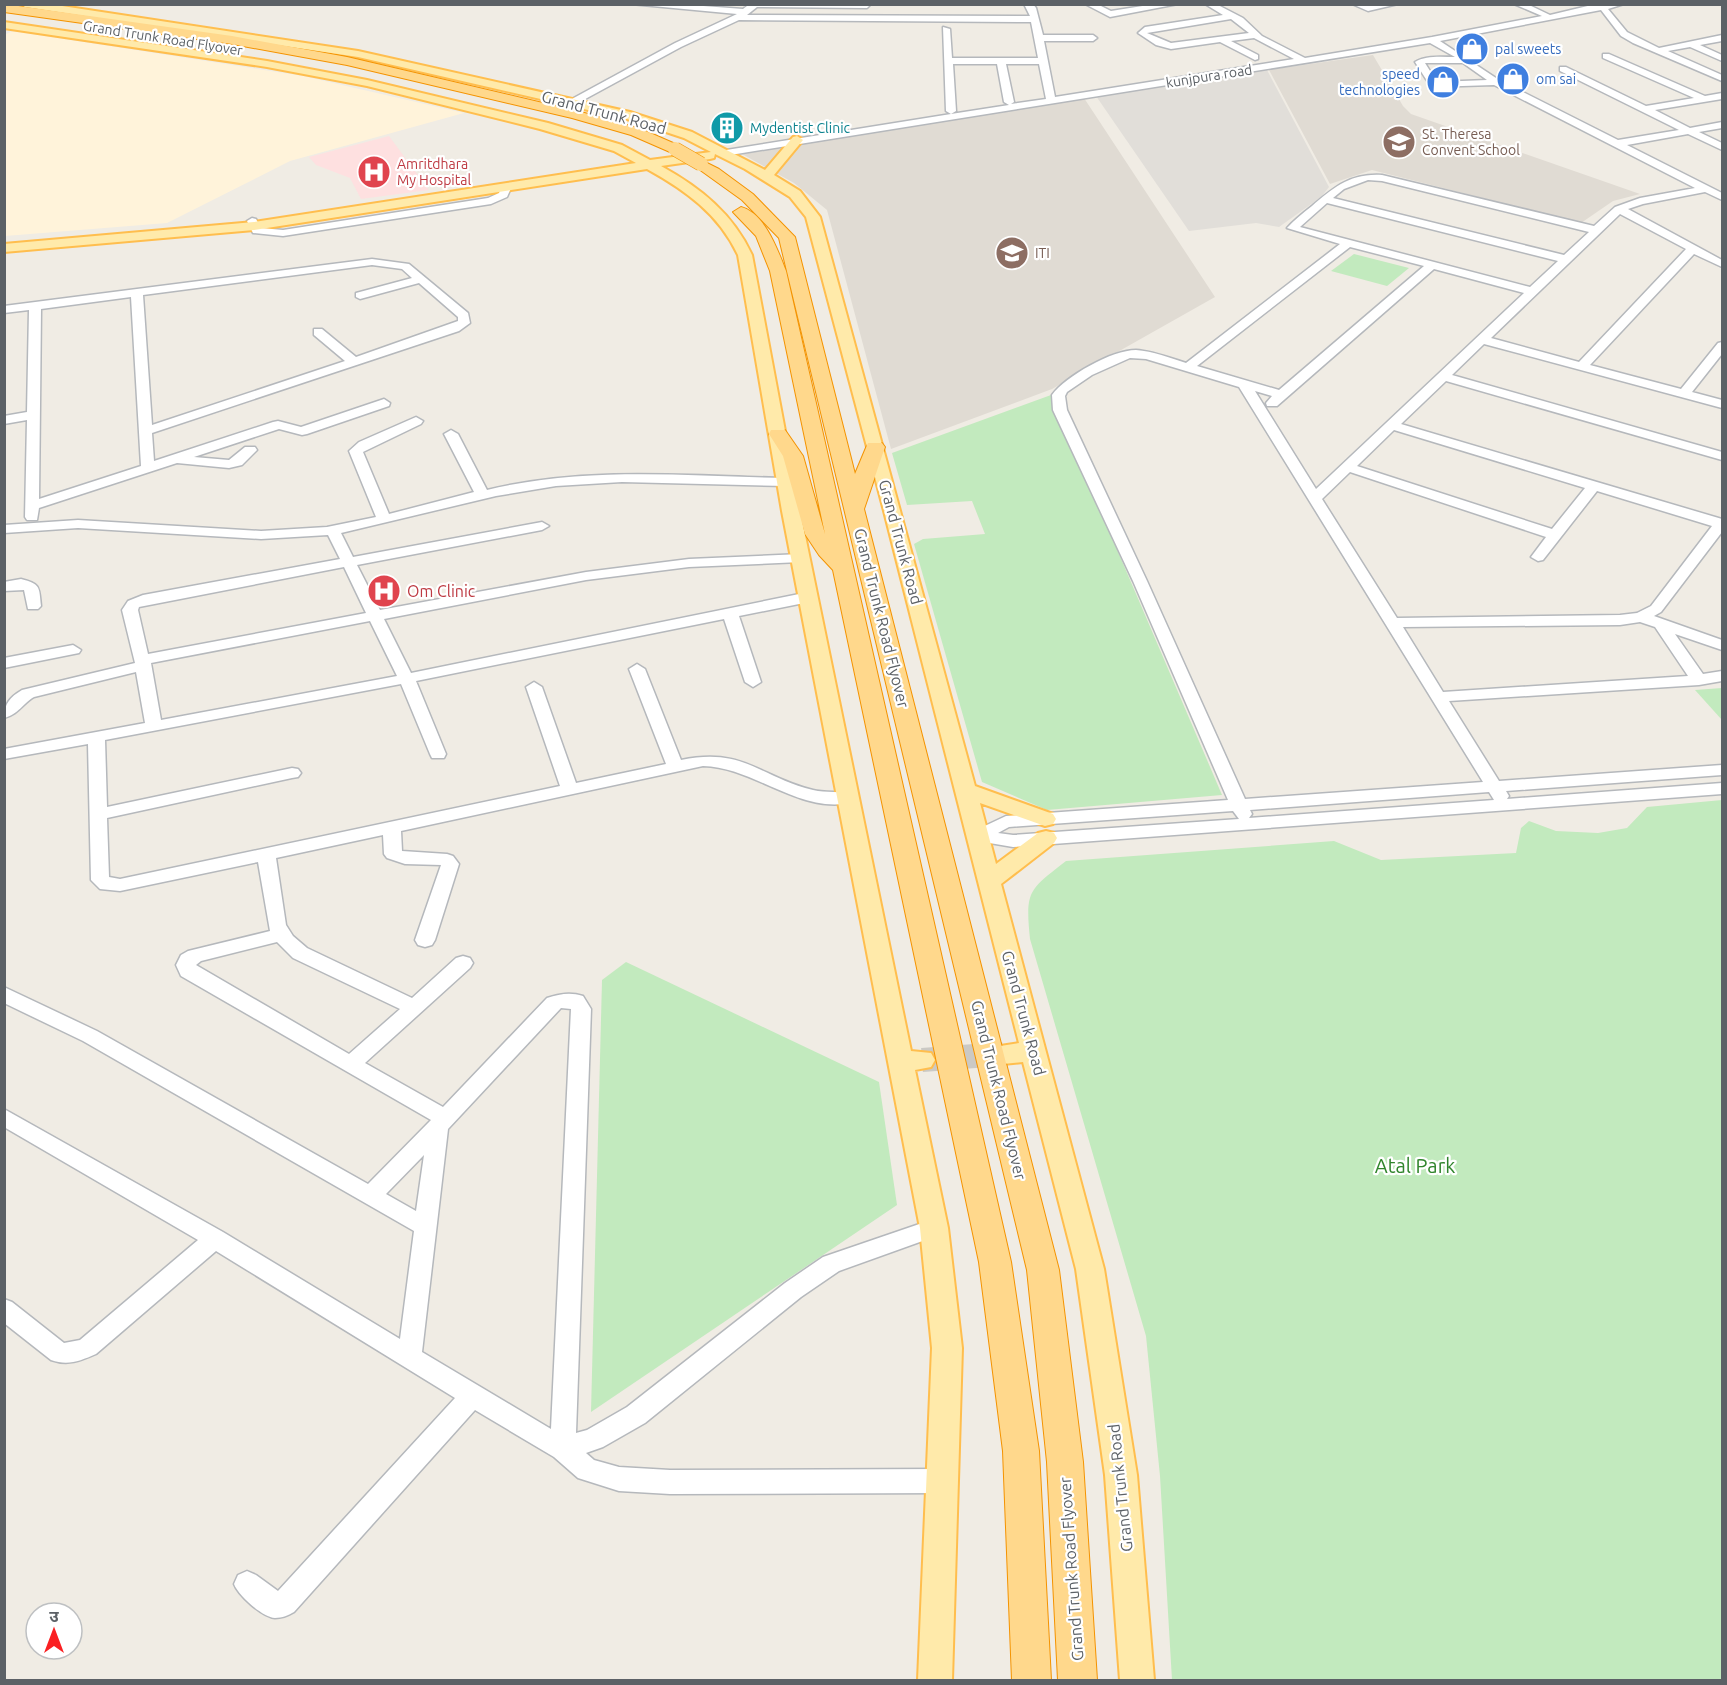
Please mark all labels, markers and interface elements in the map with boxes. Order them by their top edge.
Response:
street label: Grand Trunk Road Flyover [82,17,245,59]
shop icon: pal sweets [1454,31,1490,67]
place label: pal sweets [1495,41,1561,57]
street label: kunjpura road [1165,61,1253,91]
shop icon: om sai [1495,61,1531,97]
shop icon: speed technologies [1425,64,1461,100]
place label: speed technologies [1339,66,1420,98]
place label: om sai [1536,71,1576,87]
street label: Grand Trunk Road [540,87,668,137]
building icon: Mydentist Clinic [709,110,745,146]
place label: Mydentist Clinic [750,120,851,136]
school or university icon: St. Theresa Convent School [1381,124,1417,160]
place label: St. Theresa Convent School [1422,126,1520,158]
hospital icon: Amritdhara My Hospital [356,154,392,190]
place label: Amritdhara My Hospital [397,156,471,188]
school or university icon: ITI [994,235,1030,271]
place label: ITI [1035,245,1050,261]
street label: Grand Trunk Road [876,478,926,606]
street label: Grand Trunk Road Flyover [851,526,913,710]
hospital icon: Om Clinic [366,573,402,609]
place label: Om Clinic [407,582,476,600]
street label: Grand Trunk Road [999,949,1049,1077]
street label: Grand Trunk Road Flyover [968,998,1030,1182]
park label: Atal Park [1375,1154,1455,1177]
street label: Grand Trunk Road [1104,1423,1136,1553]
street label: Grand Trunk Road Flyover [1056,1476,1086,1662]
north arrow [24,1601,84,1661]
text: उ [49,1607,59,1625]

